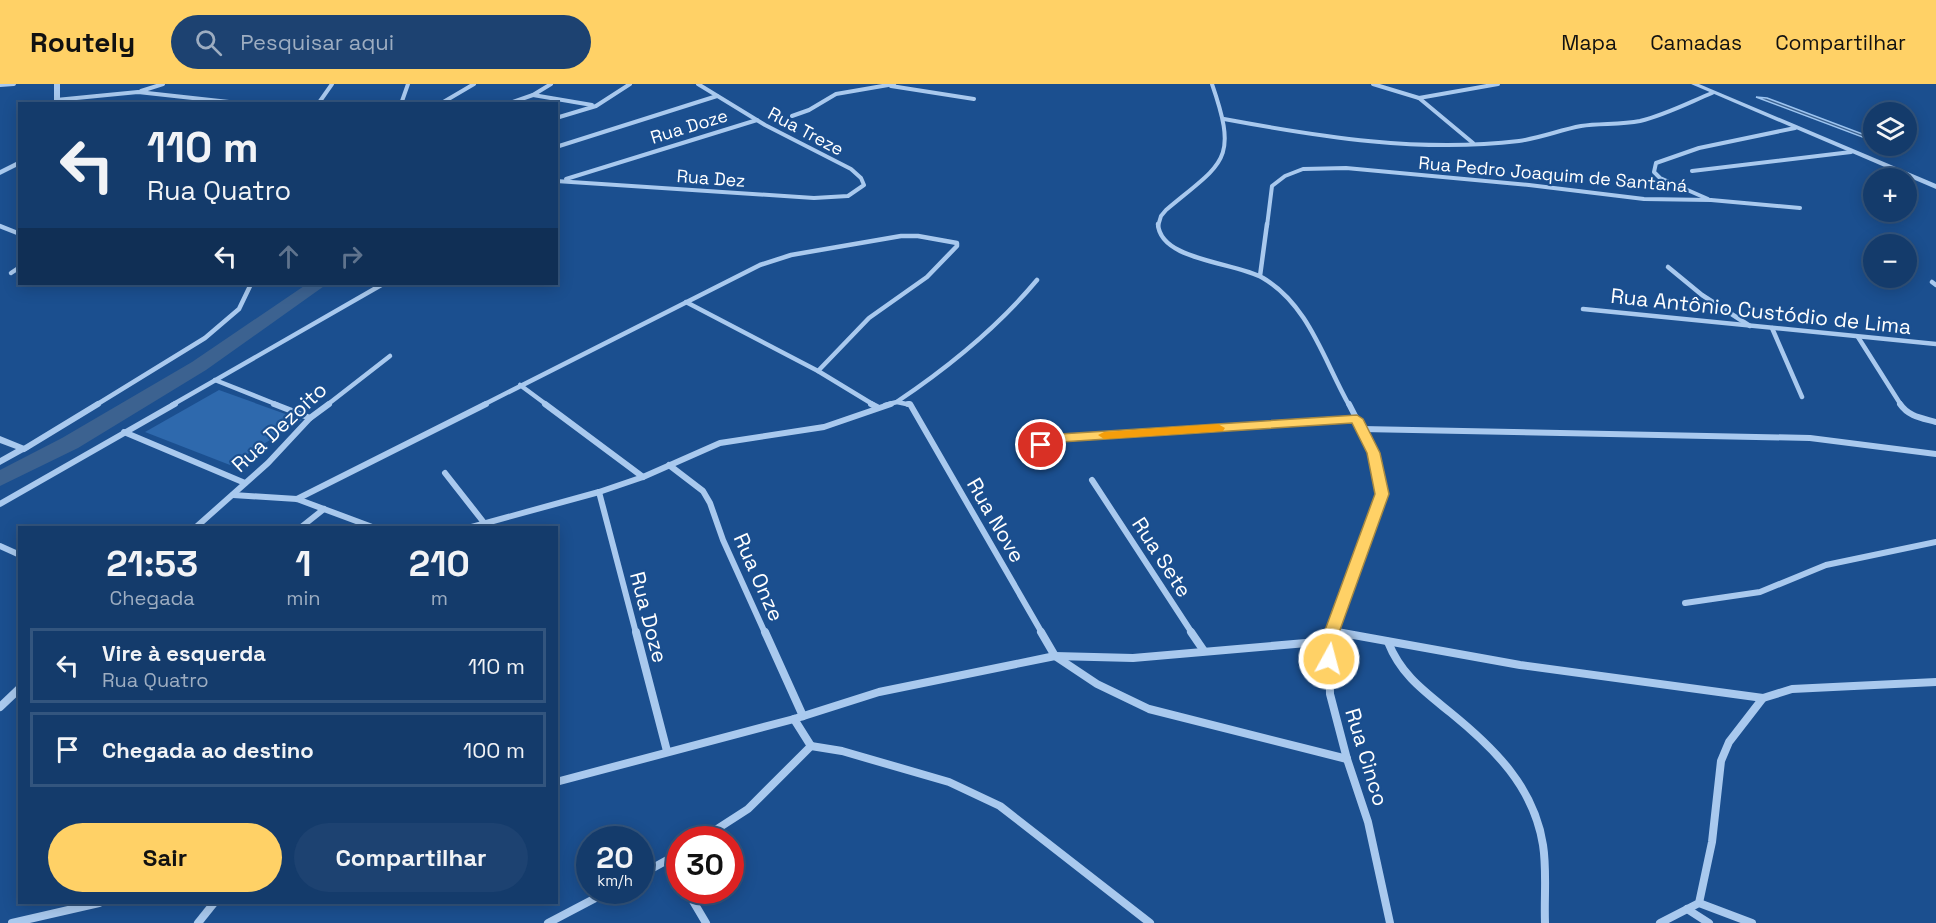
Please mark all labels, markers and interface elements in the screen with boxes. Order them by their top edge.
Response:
search box [171,15,591,69]
text: Routely [30,24,135,60]
icon: search [192,26,225,59]
text: Pesquisar aqui [240,28,394,56]
text: Mapa [1561,29,1617,56]
text: Camadas [1650,29,1742,56]
text: Compartilhar [1775,29,1906,56]
street label: Rua Treze [764,101,848,161]
map controls [1863,102,1917,288]
button: layers [1863,102,1917,156]
street label: Rua Doze [647,103,731,149]
text: 110 m [147,121,259,174]
icon: left [48,126,126,204]
street label: Rua Pedro Joaquim de Santaná [1418,151,1688,197]
street label: Rua Dez [676,164,746,192]
button: + [1863,168,1917,222]
text: Rua Quatro [147,173,291,208]
button: − [1863,234,1917,288]
icon: left [209,240,242,273]
icon: ahead [272,240,305,273]
icon: right [335,240,368,273]
street label: Rua Antônio Custódio de Lima [1609,282,1913,340]
street label: Rua Dezoito [226,376,332,478]
pin [1015,419,1066,470]
icon: arrive [1024,428,1057,461]
street label: Rua Nove [961,473,1031,567]
street label: Rua Sete [1126,512,1198,602]
street label: Rua Onze [728,529,790,625]
text: 21:53 [106,541,198,587]
text: 1 [295,541,312,587]
text: 210 [409,541,470,587]
street label: Rua Doze [624,569,674,665]
text: Chegada [109,585,195,611]
text: min [286,585,321,611]
text: m [431,585,448,611]
position arrow [1297,627,1361,691]
text: Vire à esquerda [102,639,266,667]
icon: left [51,649,84,682]
text: 110 m [468,652,525,680]
text: Rua Quatro [102,667,209,693]
street label: Rua Cinco [1339,705,1395,809]
icon: arrive [51,733,84,766]
text: Chegada ao destino [102,736,314,764]
text: 100 m [463,736,525,764]
button: Sair [48,823,282,892]
button: Compartilhar [294,823,528,892]
speed limit sign: 30 [666,826,744,904]
text: 20 [596,838,634,877]
text: km/h [597,871,633,890]

